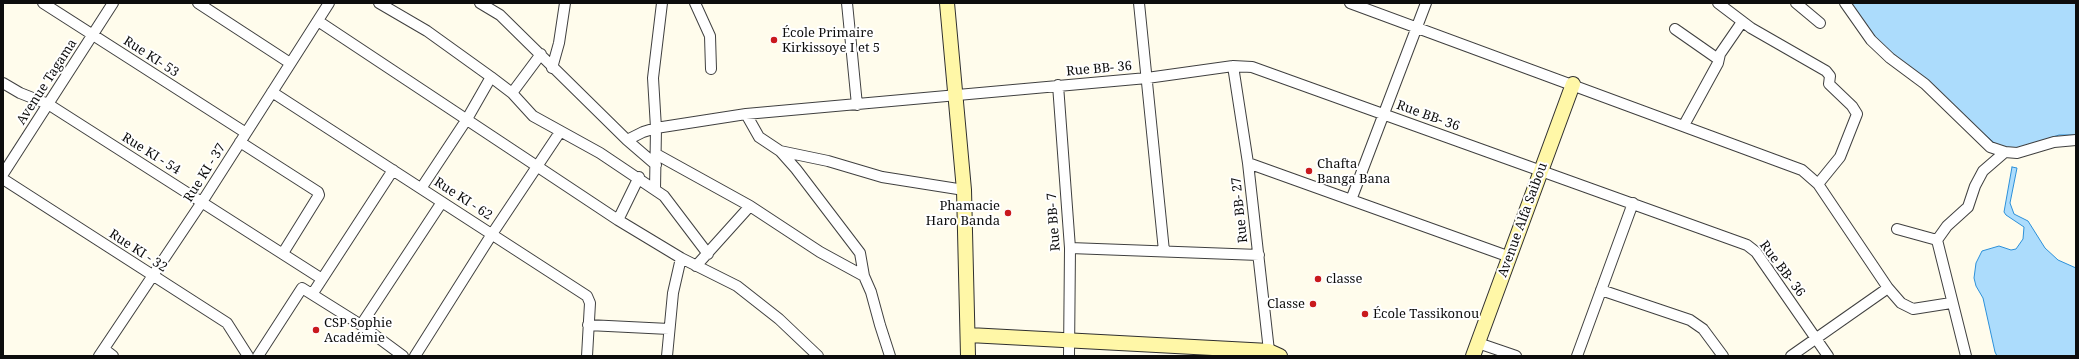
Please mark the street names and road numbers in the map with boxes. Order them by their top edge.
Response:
street label: Rue KI- 53 [120,33,182,81]
street label: Avenue Tagama [14,36,80,128]
street label: Rue BB- 36 [1065,58,1133,80]
street label: Rue BB- 36 [1394,97,1462,135]
street label: Rue KI - 54 [119,130,183,178]
street label: Rue KI - 37 [181,141,229,205]
street label: Avenue Alfa Saibou [1495,161,1551,279]
street label: Rue KI - 62 [431,174,495,224]
street label: Rue BB- 27 [1229,176,1251,244]
street label: Rue BB- 7 [1044,192,1064,252]
street label: Rue KI - 32 [106,226,170,276]
street label: Rue BB- 36 [1756,238,1808,300]

